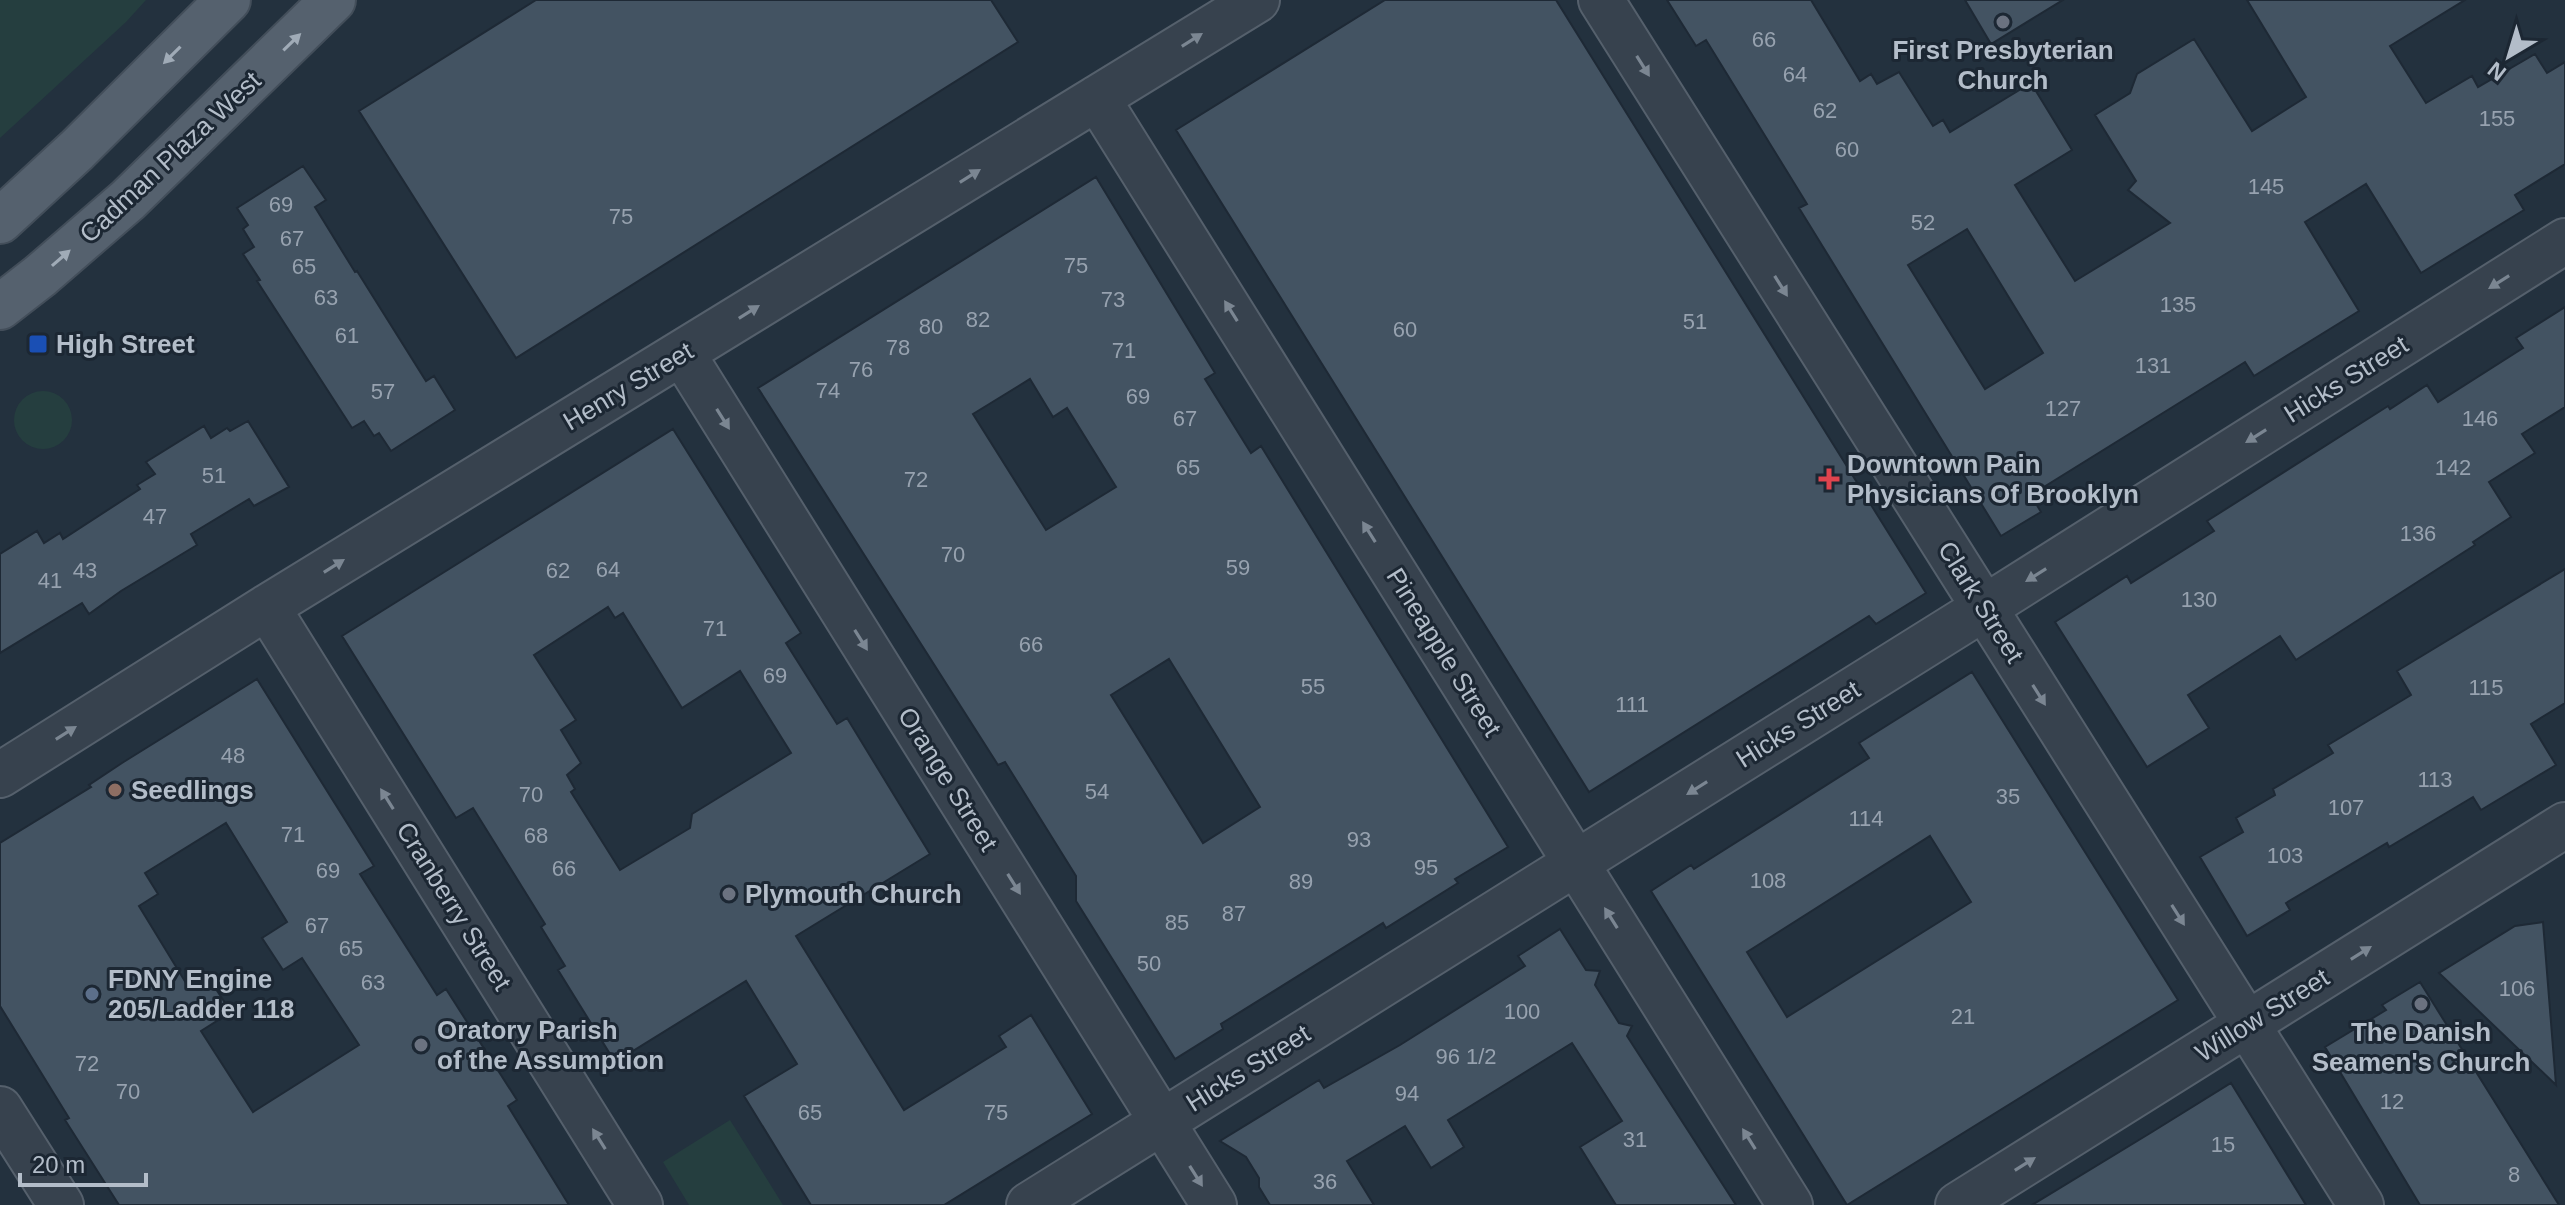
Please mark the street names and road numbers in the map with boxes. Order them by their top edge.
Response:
street label: Cadman Plaza West [73,65,267,249]
street label: Hicks Street [2279,329,2414,429]
street label: Henry Street [558,335,699,436]
street label: Clark Street [1932,536,2030,669]
street label: Pineapple Street [1380,563,1508,742]
street label: Hicks Street [1731,674,1866,774]
street label: Orange Street [892,702,1004,857]
street label: Cranberry Street [390,817,518,996]
street label: Willow Street [2190,962,2335,1068]
street label: Hicks Street [1181,1018,1316,1118]

